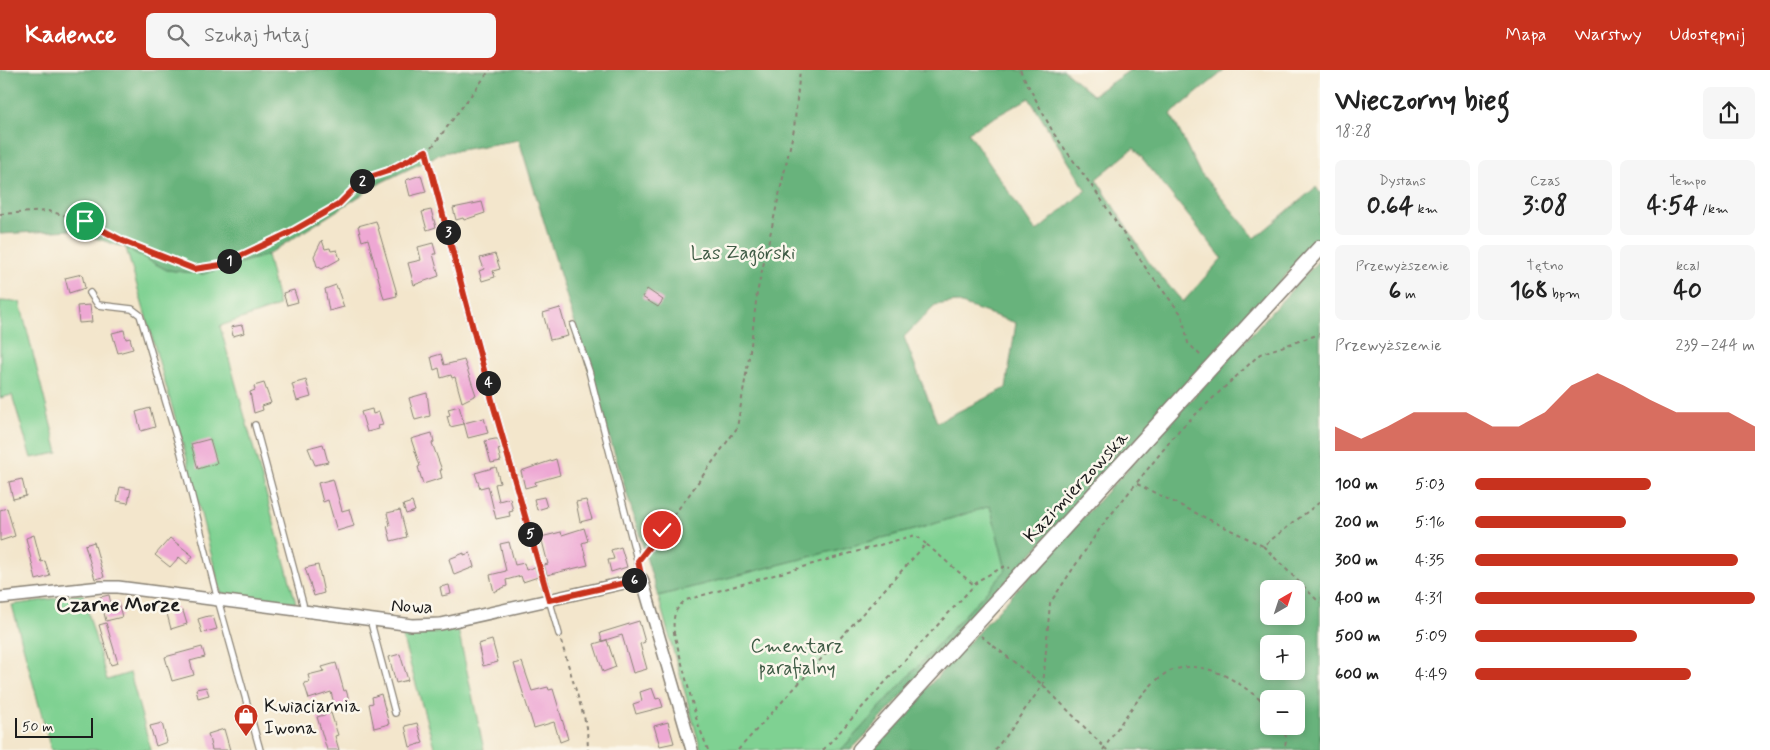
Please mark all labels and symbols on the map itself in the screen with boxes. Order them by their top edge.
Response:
pin: 2 [350,168,374,194]
pin [64,200,106,242]
pin: 3 [436,220,460,244]
park label: Las Zagórski [691,241,795,267]
pin: 1 [216,248,242,274]
pin: 4 [476,370,500,396]
street label: Kazimierzowska [1018,426,1135,548]
pin [641,509,683,551]
pin: 5 [518,522,542,546]
pin: 6 [622,568,646,592]
north arrow [1260,580,1305,625]
district label: Czarne Morze [56,592,180,619]
street label: Nowa [390,593,433,620]
park label: Cmentarz parafialny [751,634,844,681]
place label: Kwiaciarnia Iwona [264,694,361,741]
shop icon: Kwiaciarnia Iwona [233,703,259,737]
scale bar [15,715,92,738]

